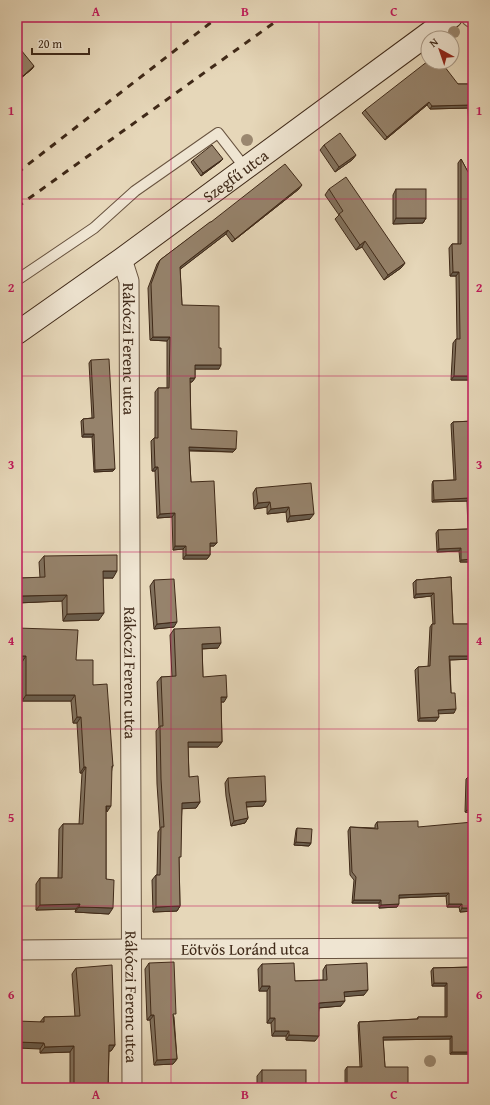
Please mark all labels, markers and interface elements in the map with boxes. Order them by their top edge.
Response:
text: A [92,2,101,21]
text: B [241,2,249,21]
text: C [390,2,398,21]
scale bar [32,30,89,56]
north arrow [420,30,460,70]
text: N [426,33,442,51]
text: 20 m [38,35,62,52]
text: 1 [8,101,14,120]
text: 1 [476,101,482,120]
street label: Szegfű utca [197,143,274,208]
text: 2 [8,278,15,297]
text: 2 [476,278,483,297]
street label: Rákóczi Ferenc utca [117,283,142,416]
text: 3 [8,455,14,474]
text: 3 [476,455,482,474]
street label: Rákóczi Ferenc utca [118,607,143,740]
text: 4 [8,631,15,650]
text: 4 [476,631,483,650]
text: 5 [8,808,15,827]
text: 5 [476,808,483,827]
street label: Rákóczi Ferenc utca [119,931,144,1064]
street label: Eötvös Loránd utca [181,936,310,961]
text: 6 [8,985,15,1004]
text: 6 [476,985,483,1004]
text: A [92,1085,101,1104]
text: B [241,1085,249,1104]
text: C [390,1085,398,1104]

